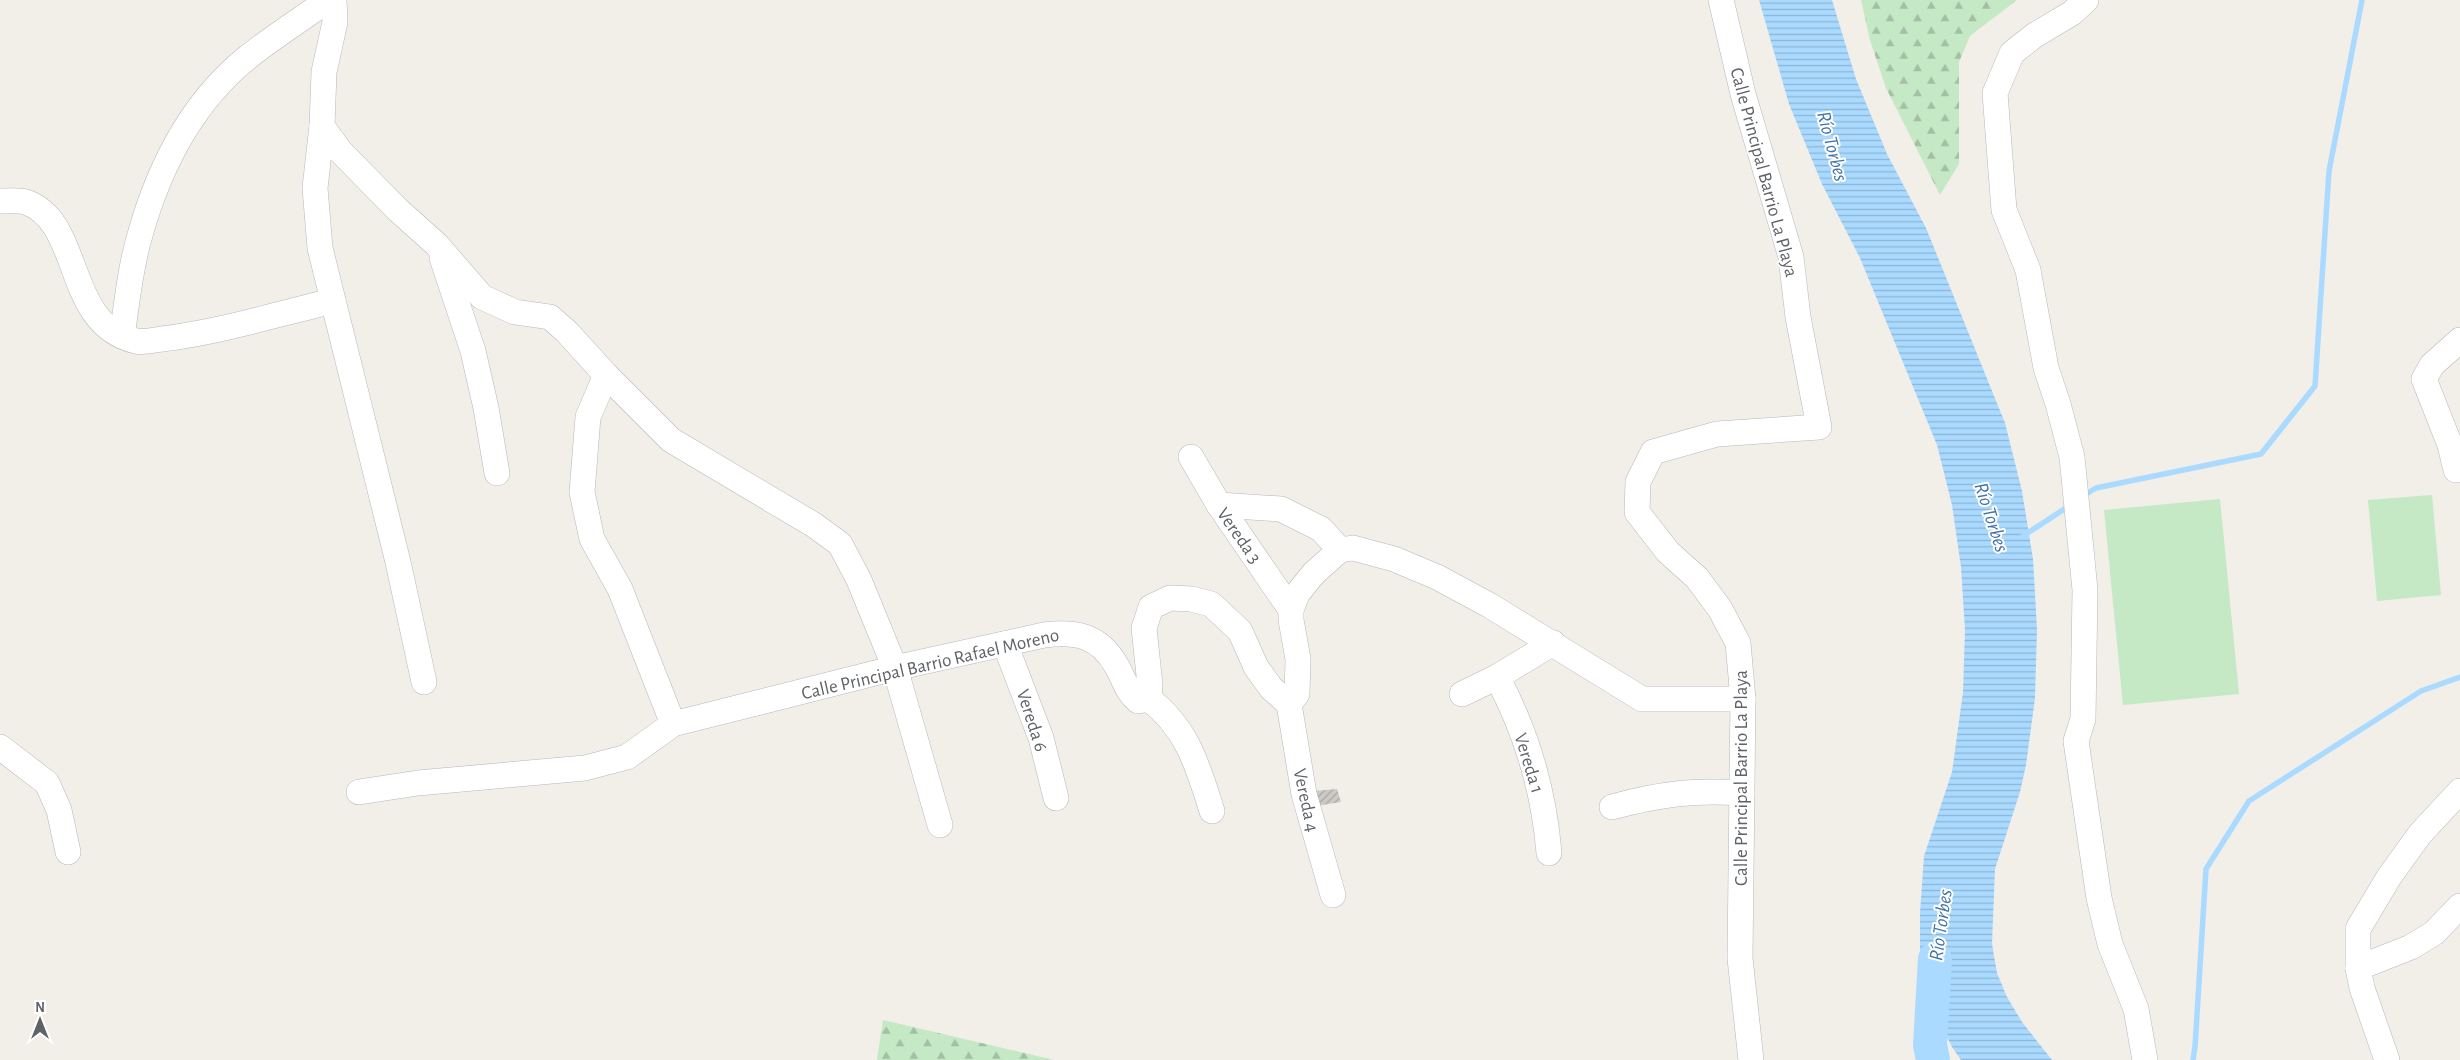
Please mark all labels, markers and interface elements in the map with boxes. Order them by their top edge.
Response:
street label: Calle Principal Barrio La Playa [1726,66,1801,279]
water label: Río Torbes [1813,109,1851,184]
water label: Río Torbes [1970,480,2012,555]
street label: Vereda 3 [1213,505,1265,567]
street label: Calle Principal Barrio Rafael Moreno [800,626,1061,703]
street label: Calle Principal Barrio La Playa [1732,670,1751,886]
street label: Vereda 6 [1013,687,1051,754]
street label: Vereda 1 [1510,731,1547,796]
street label: Vereda 4 [1290,767,1322,834]
water label: Río Torbes [1926,888,1956,962]
north arrow [15,995,65,1045]
text: N [35,1001,45,1015]

